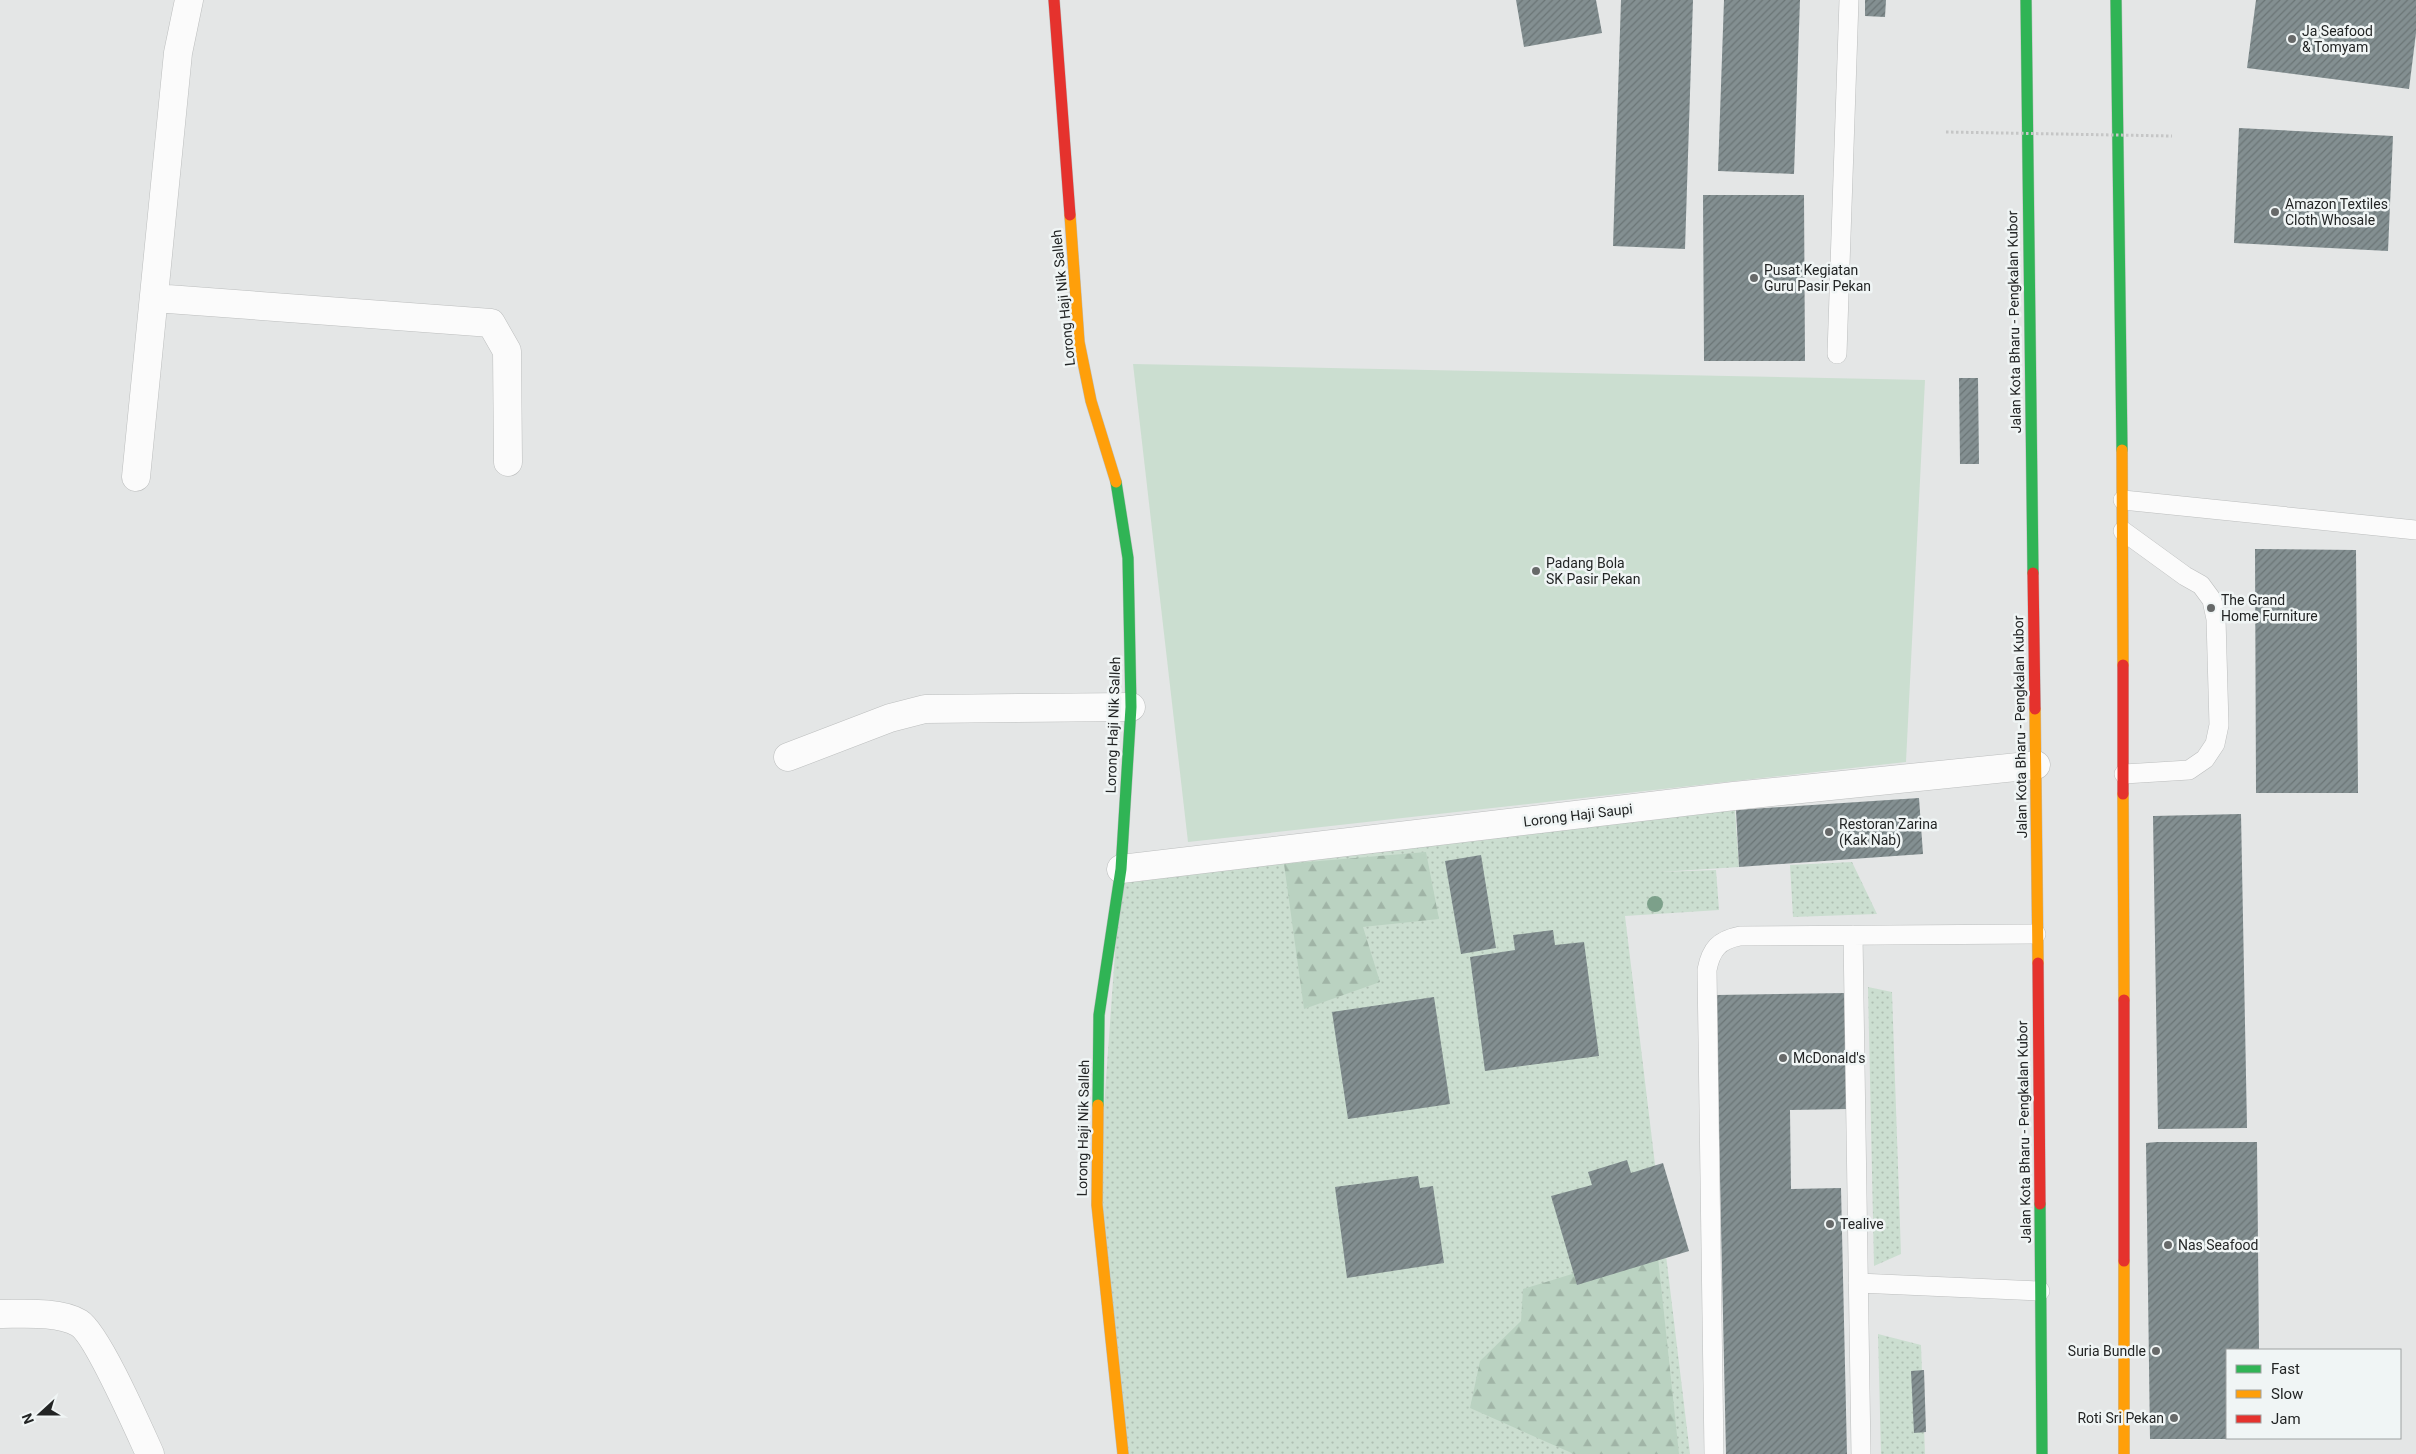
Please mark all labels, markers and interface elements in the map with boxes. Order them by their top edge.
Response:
place label: Ja Seafood & Tomyam [2302,23,2373,55]
marker: Ja Seafood & Tomyam [2286,33,2298,45]
place label: Amazon Textiles Cloth Whosale [2285,196,2388,228]
marker: Amazon Textiles Cloth Whosale [2269,206,2281,218]
street label: Jalan Kota Bharu - Pengkalan Kubor [2004,210,2024,434]
street label: Lorong Haji Nik Salleh [1048,229,1078,367]
place label: Pusat Kegiatan Guru Pasir Pekan [1764,262,1871,294]
marker: Pusat Kegiatan Guru Pasir Pekan [1748,272,1760,284]
place label: Padang Bola SK Pasir Pekan [1546,555,1640,587]
marker: Padang Bola SK Pasir Pekan [1530,565,1542,577]
place label: The Grand Home Furniture [2221,592,2318,624]
marker: The Grand Home Furniture [2205,602,2217,614]
street label: Jalan Kota Bharu - Pengkalan Kubor [2010,615,2030,839]
street label: Lorong Haji Nik Salleh [1103,656,1123,794]
street label: Lorong Haji Saupi [1522,800,1634,830]
place label: Restoran Zarina (Kak Nab) [1839,816,1938,849]
marker: Restoran Zarina (Kak Nab) [1823,826,1835,838]
street label: Jalan Kota Bharu - Pengkalan Kubor [2014,1020,2034,1244]
place label: McDonald's [1793,1050,1866,1066]
marker: McDonald's [1777,1052,1789,1064]
street label: Lorong Haji Nik Salleh [1074,1059,1092,1197]
place label: Tealive [1840,1216,1884,1232]
marker: Tealive [1824,1218,1836,1230]
place label: Nas Seafood [2178,1237,2258,1253]
marker: Nas Seafood [2162,1239,2174,1251]
place label: Suria Bundle [2068,1343,2146,1359]
marker: Suria Bundle [2150,1345,2162,1357]
legend [2226,1349,2401,1439]
text: Fast [2271,1360,2300,1378]
text: Slow [2271,1385,2303,1403]
north arrow [15,1389,65,1439]
place label: Roti Sri Pekan [2077,1410,2164,1426]
text: Jam [2271,1410,2301,1428]
text: N [19,1411,37,1426]
marker: Roti Sri Pekan [2168,1412,2180,1424]

